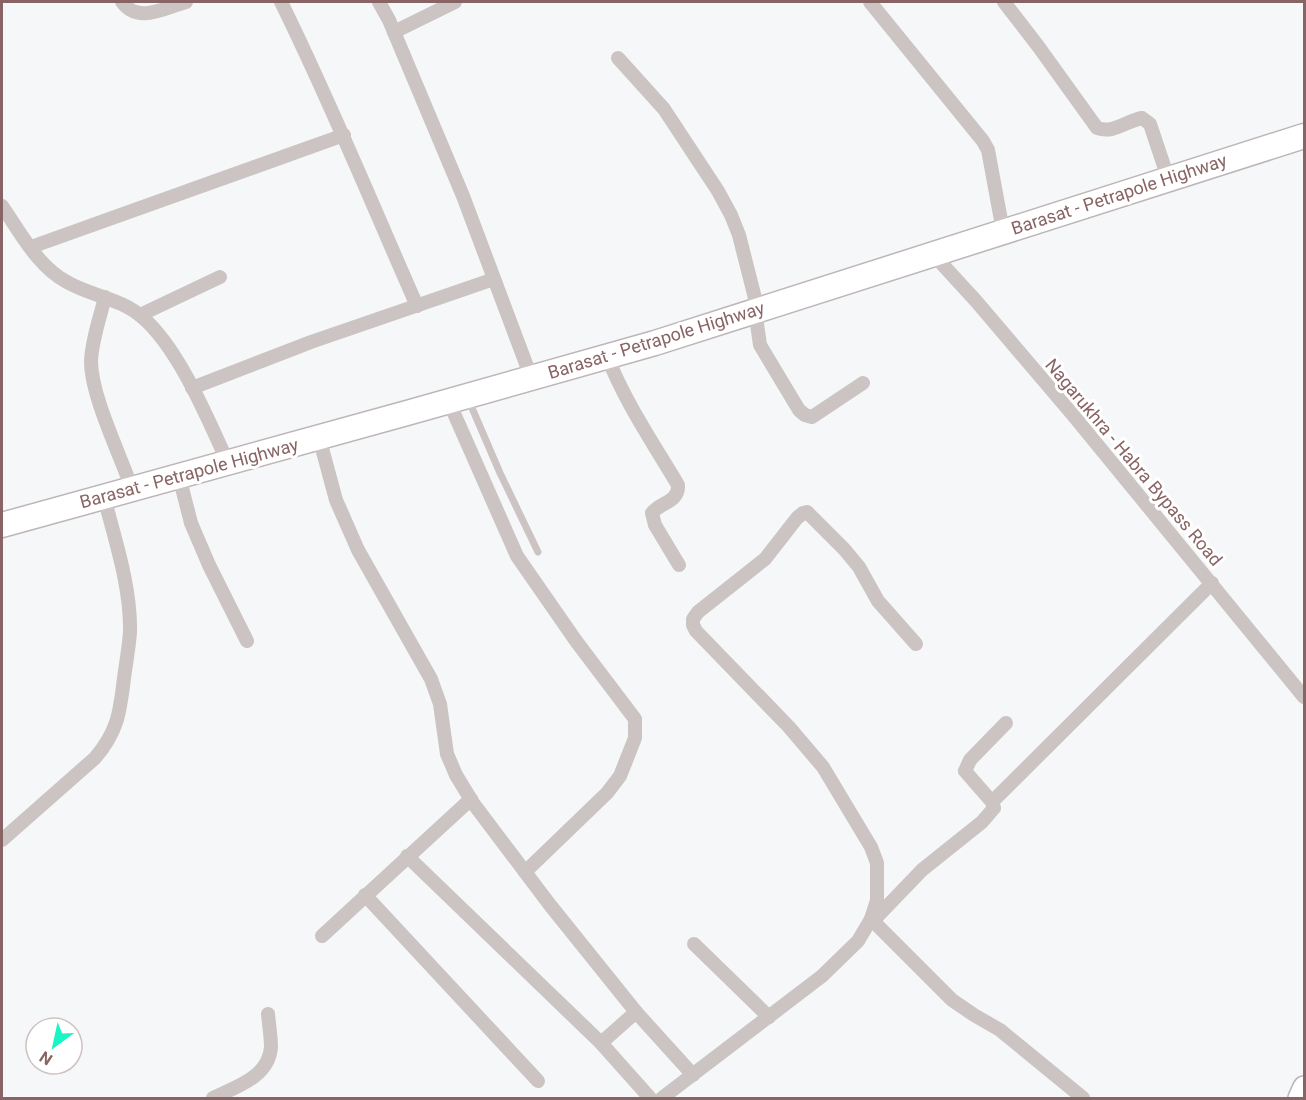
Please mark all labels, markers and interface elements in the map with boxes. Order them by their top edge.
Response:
street label: Barasat - Petrapole Highway [1009,149,1230,239]
street label: Barasat - Petrapole Highway [545,297,767,383]
street label: Nagarukhra - Habra Bypass Road [1041,354,1227,570]
street label: Barasat - Petrapole Highway [77,434,301,512]
north arrow [24,1016,84,1076]
text: N [36,1047,56,1069]

